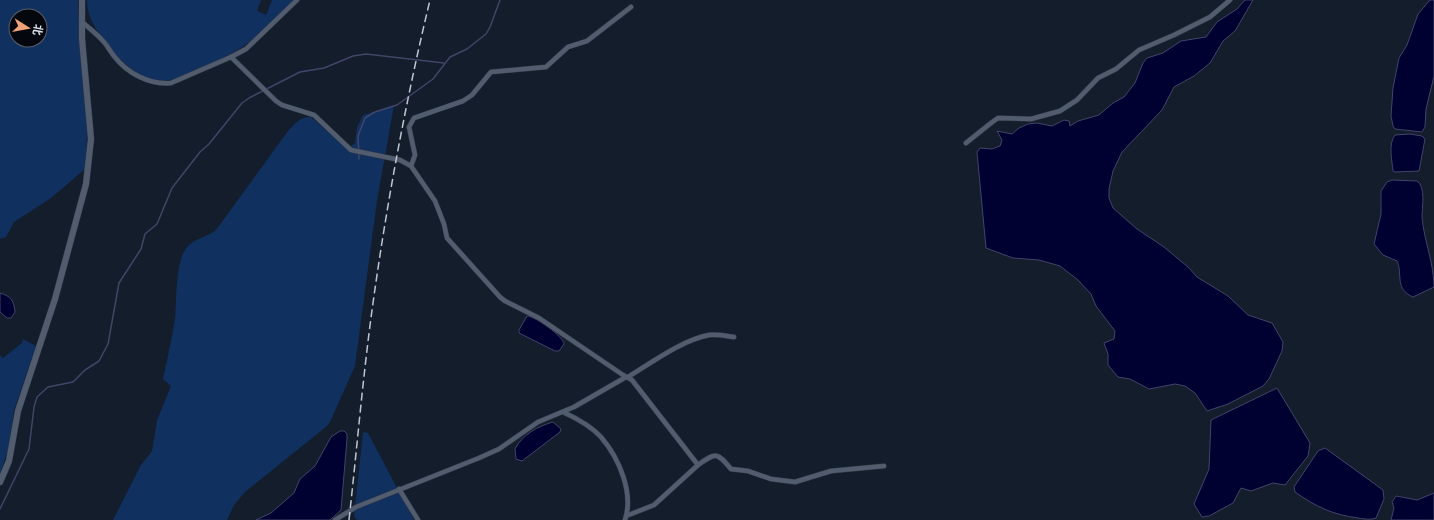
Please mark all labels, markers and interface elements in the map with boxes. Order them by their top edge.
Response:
north arrow [8,8,48,48]
text: 北 [31,23,45,36]

